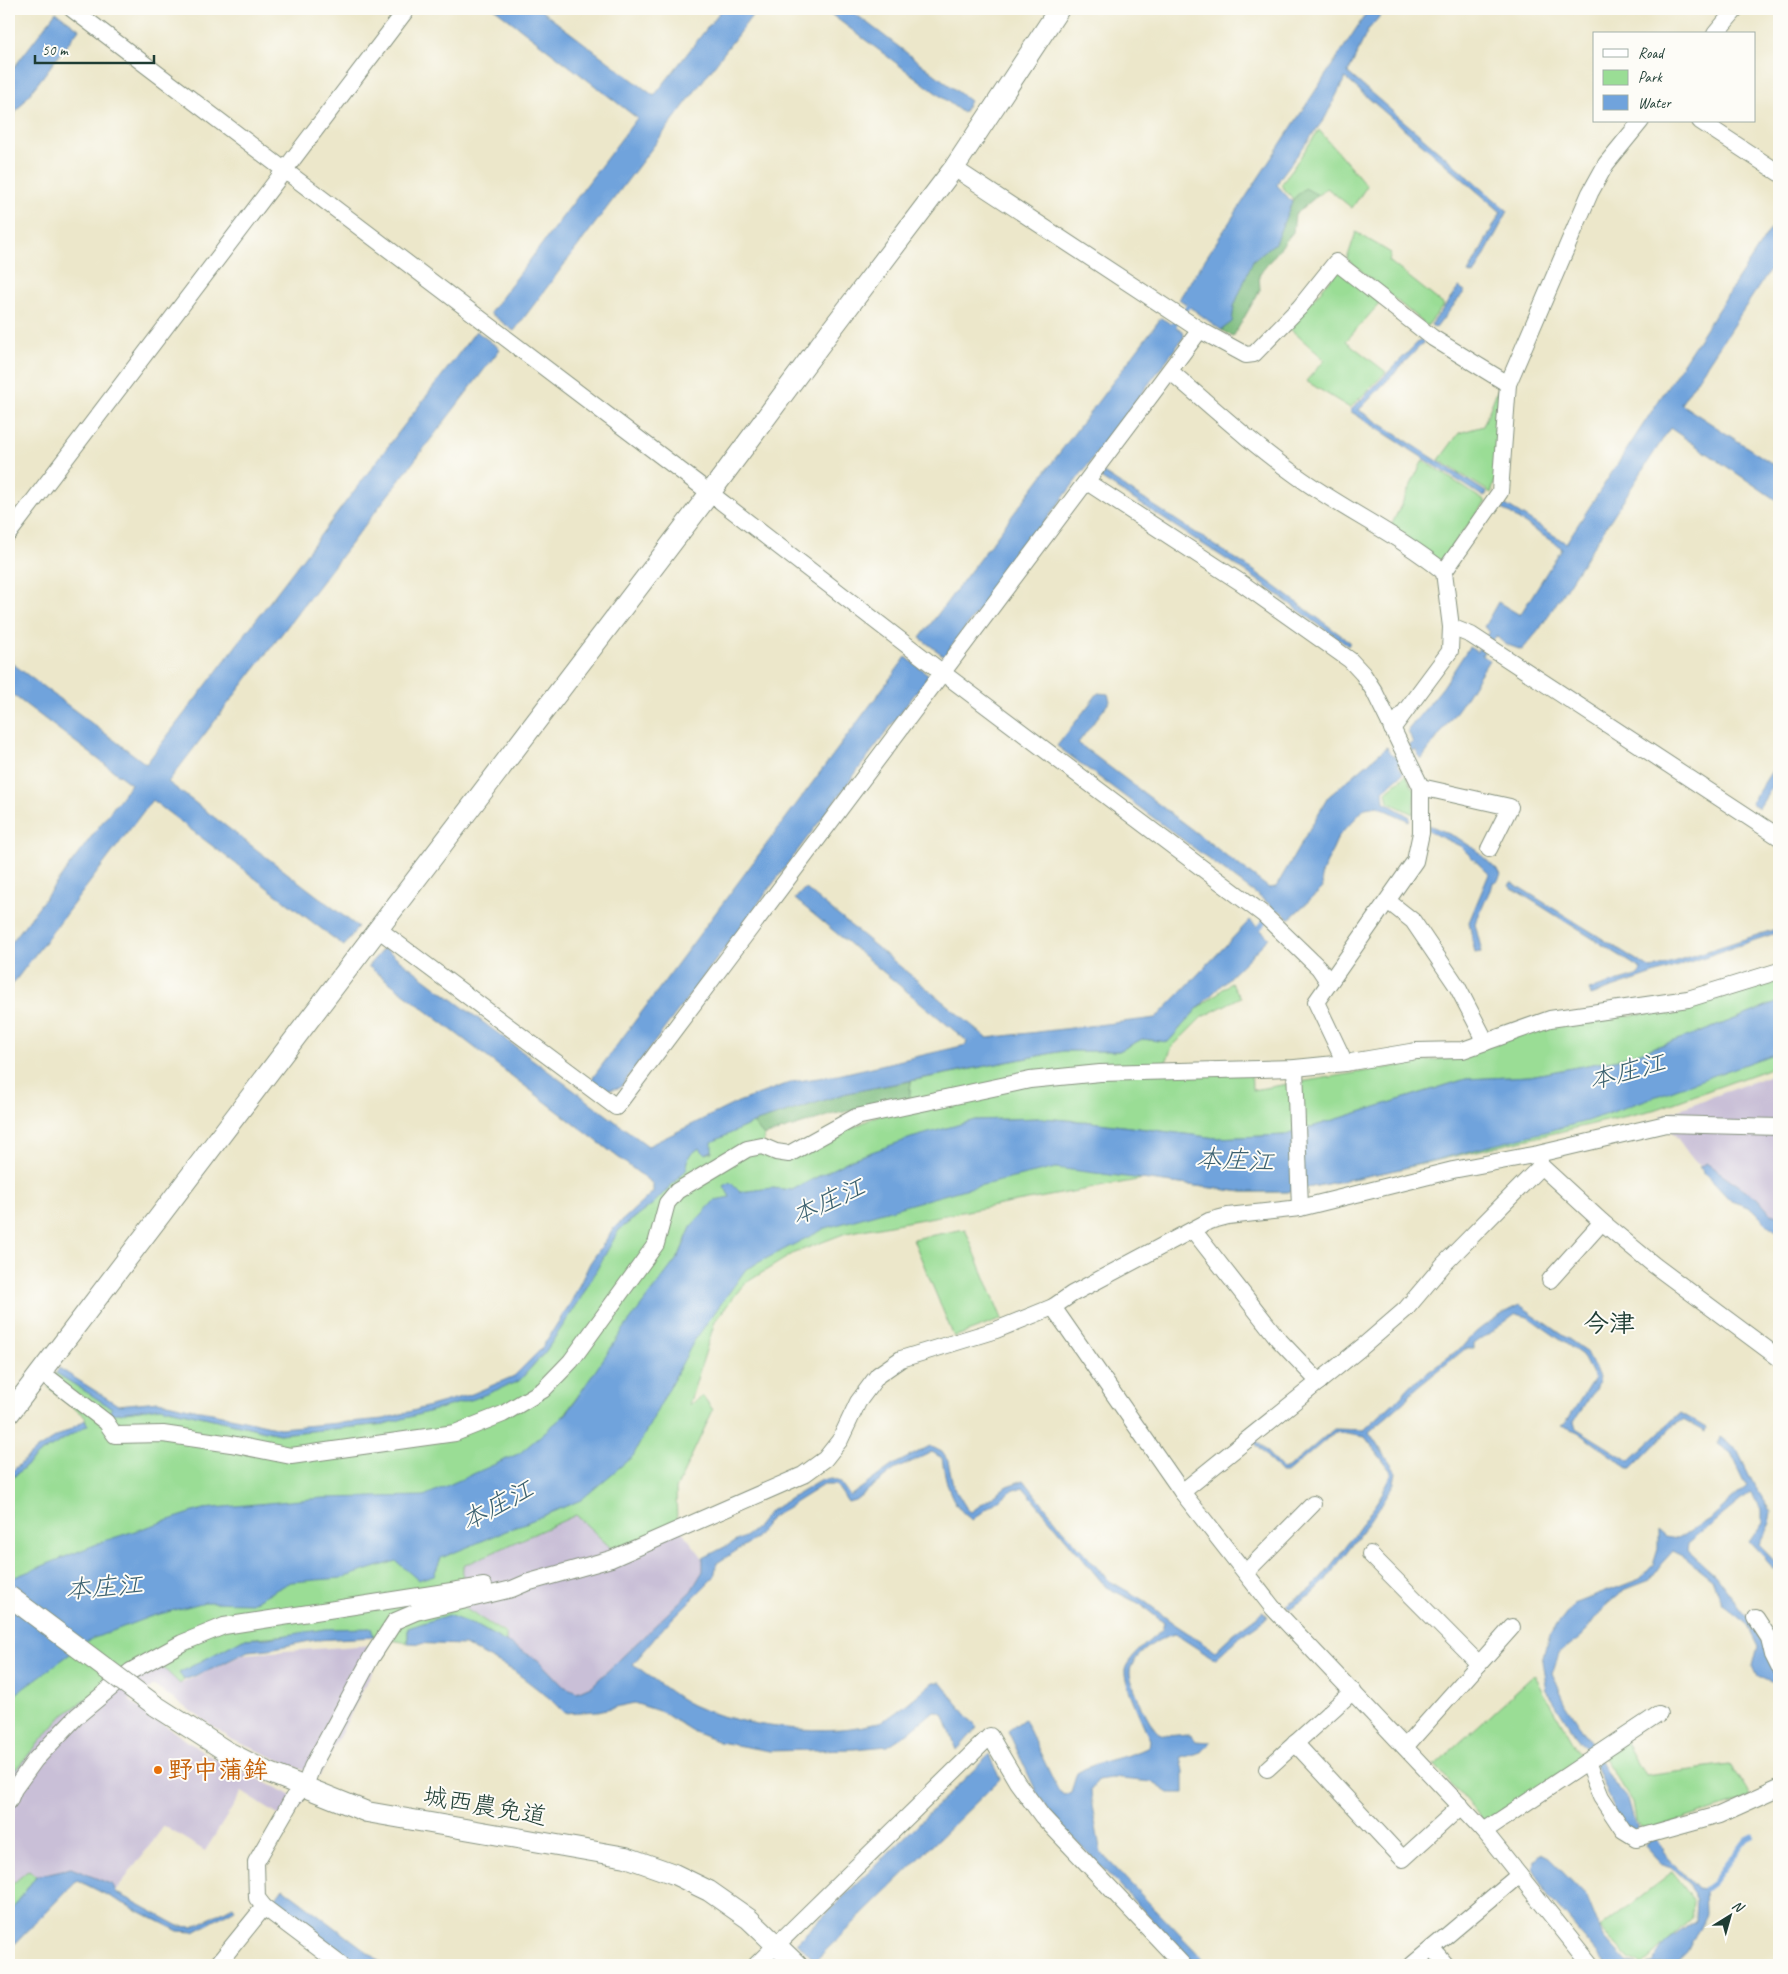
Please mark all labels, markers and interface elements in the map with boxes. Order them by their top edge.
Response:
scale bar [35,32,154,64]
legend [1593,32,1756,122]
text: 50 m [42,41,69,60]
text: Road [1638,44,1665,63]
text: Park [1638,68,1663,87]
text: Water [1638,94,1672,113]
water label: 本庄江 [1585,1045,1670,1096]
water label: 本庄江 [1195,1141,1276,1179]
water label: 本庄江 [786,1170,871,1232]
district label: 今津 [1583,1307,1635,1340]
water label: 本庄江 [455,1472,540,1538]
water label: 本庄江 [64,1568,145,1606]
place label: 野中蒲鉾 [168,1754,268,1786]
marker: 野中蒲鉾 [152,1764,164,1776]
street label: 城西農免道 [421,1779,549,1833]
north arrow [1706,1892,1756,1942]
text: N [1729,1897,1748,1917]

